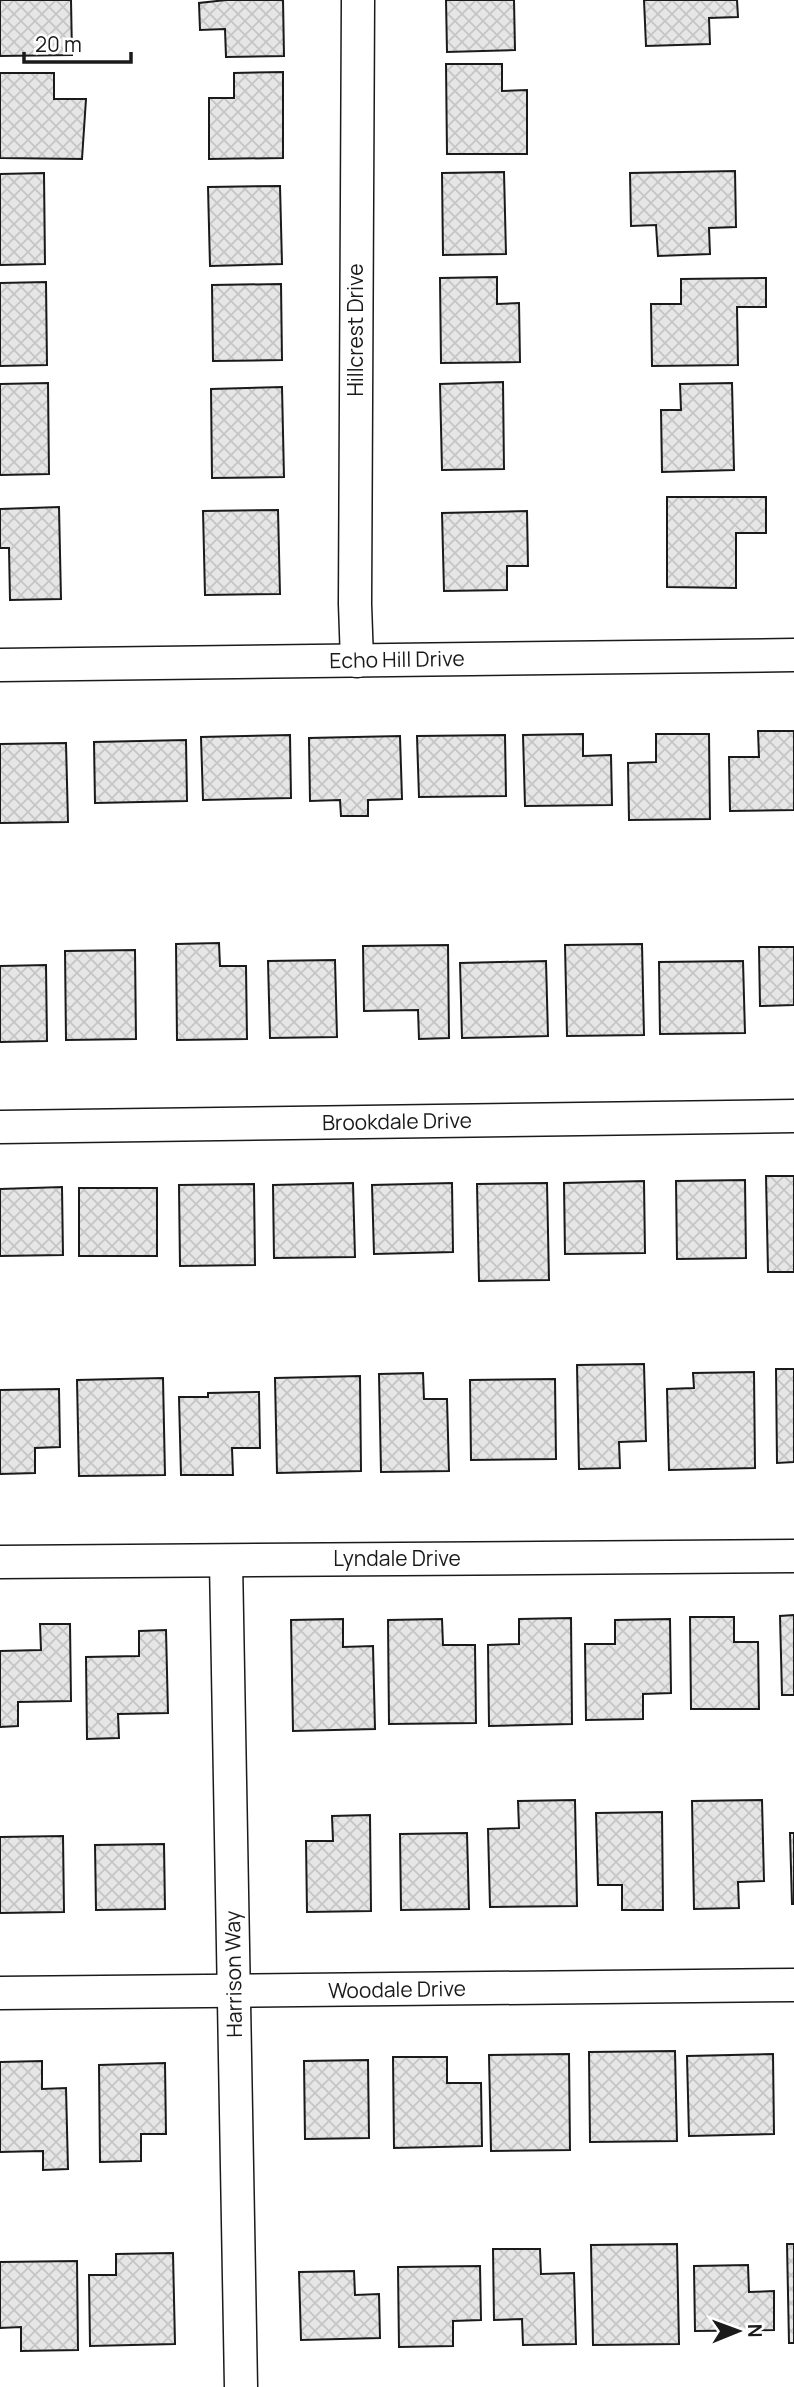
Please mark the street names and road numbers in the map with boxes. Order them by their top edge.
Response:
street label: Hillcrest Drive [341,263,369,397]
street label: Echo Hill Drive [329,644,465,674]
street label: Brookdale Drive [322,1106,472,1136]
street label: Lyndale Drive [333,1544,461,1572]
street label: Harrison Way [218,1910,248,2038]
street label: Woodale Drive [328,1974,466,2004]

